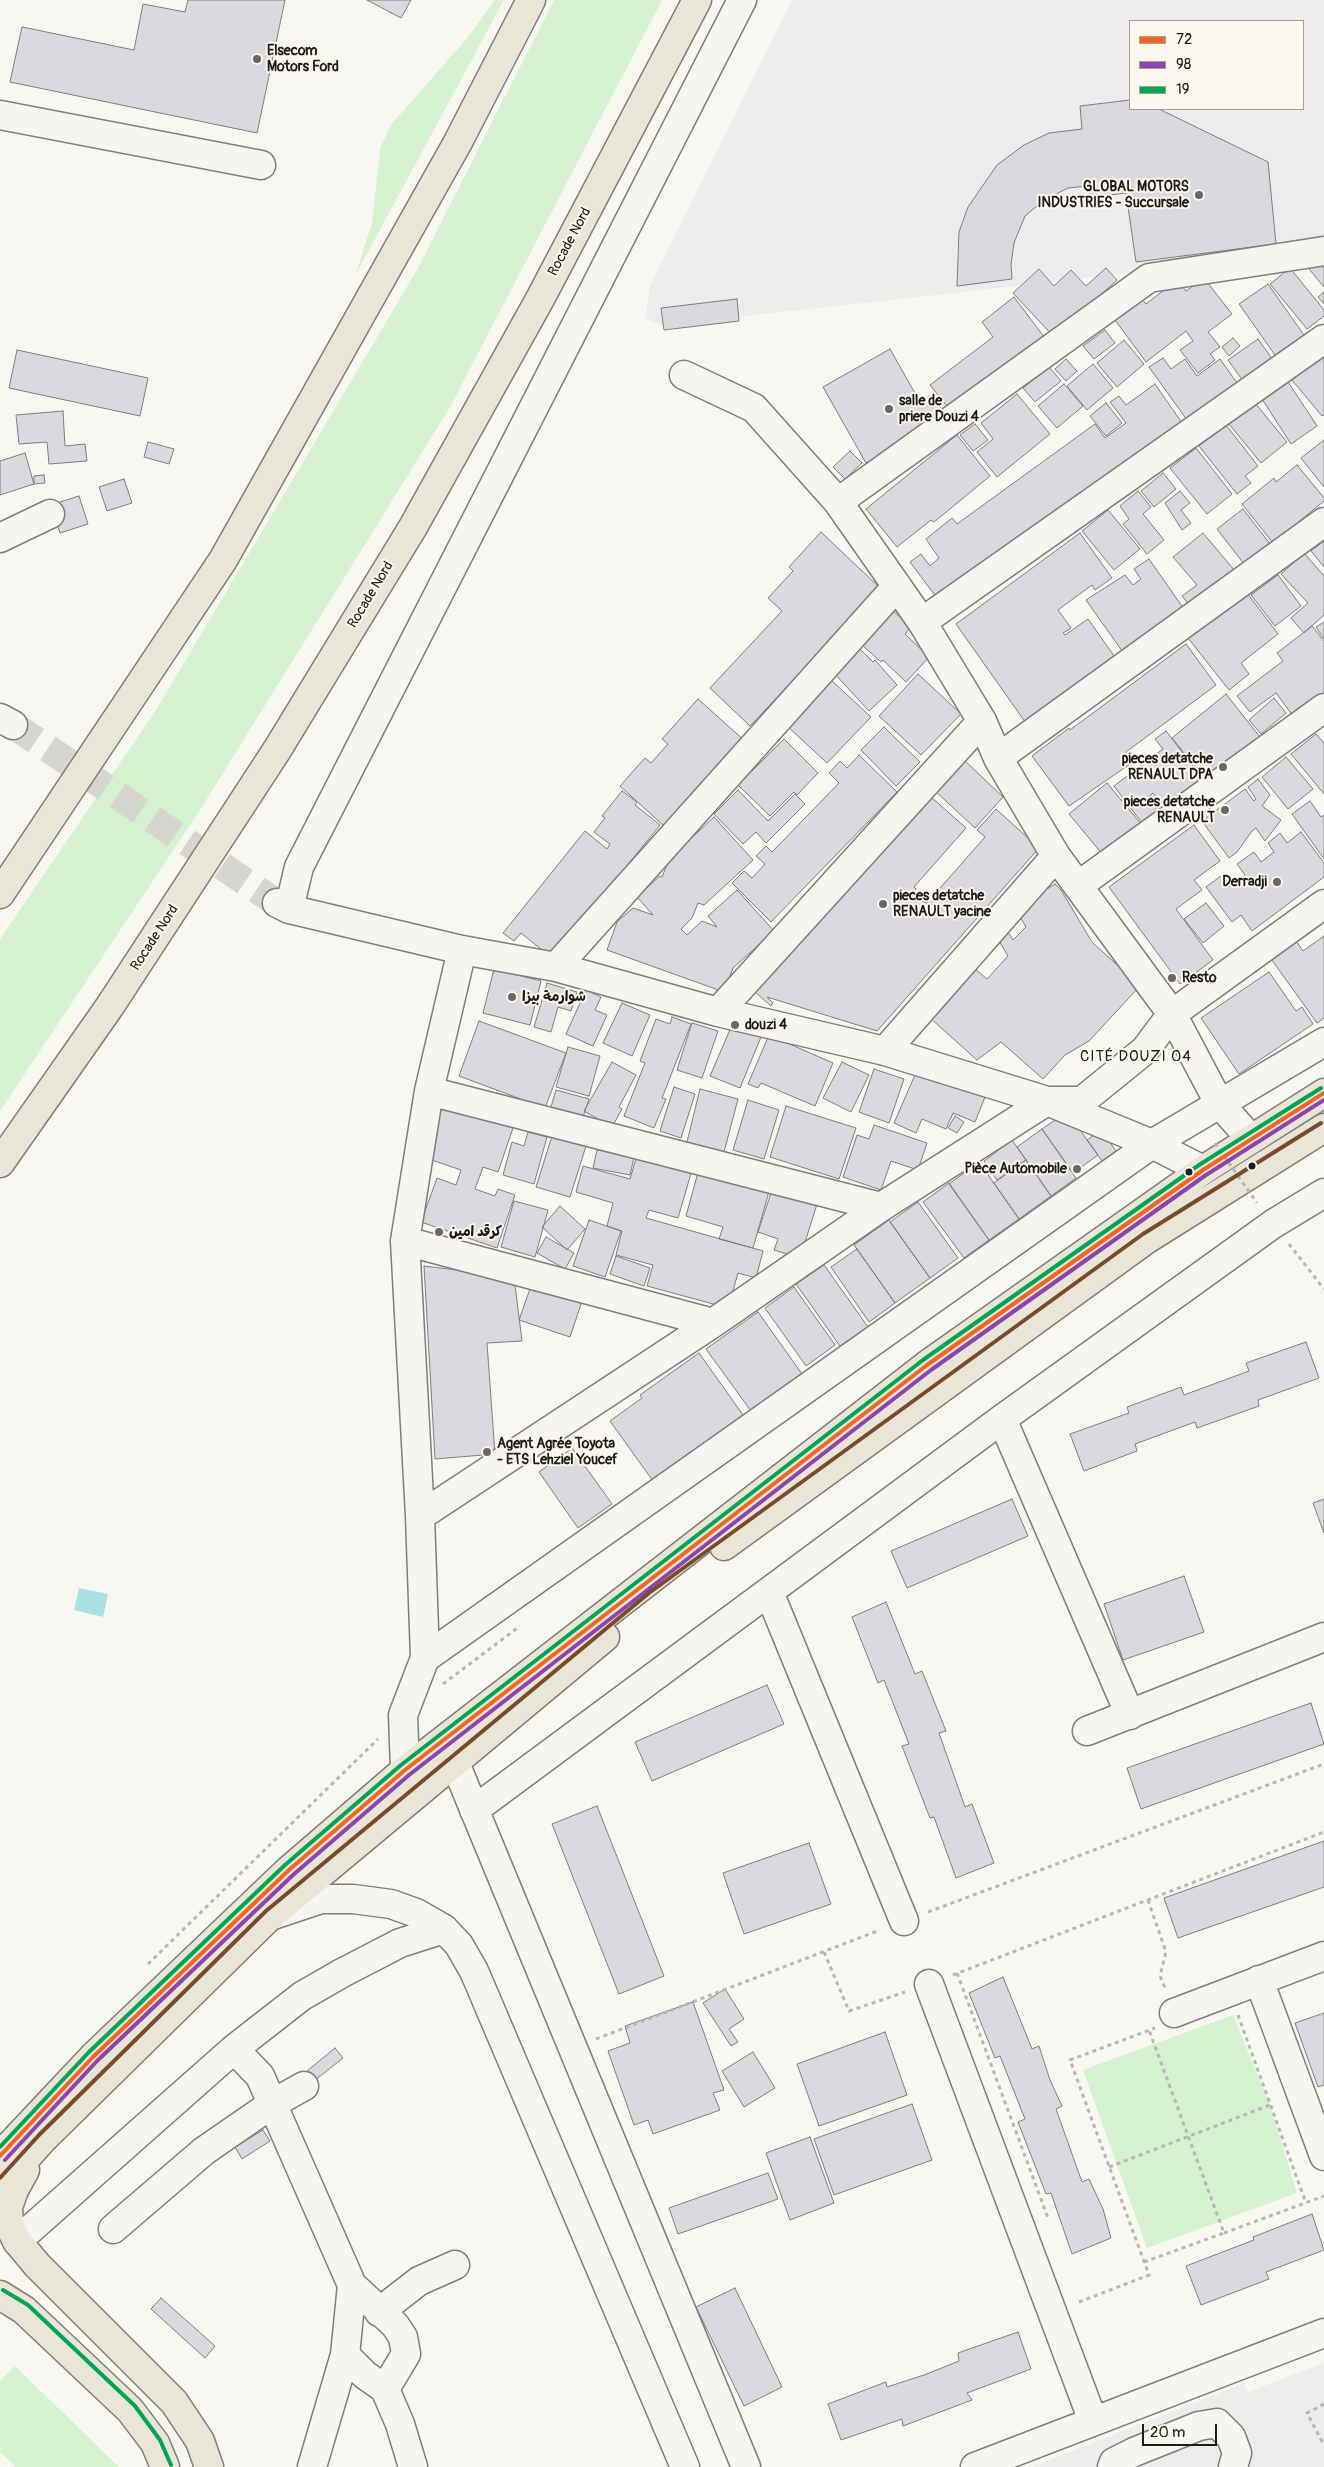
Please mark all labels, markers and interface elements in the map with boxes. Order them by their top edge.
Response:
legend [1129,20,1304,110]
text: 72 [1176,30,1192,49]
place label: Elsecom Motors Ford [267,43,339,75]
marker: Elsecom Motors Ford [251,53,263,65]
text: 98 [1176,55,1191,74]
text: 19 [1176,80,1190,99]
place label: GLOBAL MOTORS INDUSTRIES - Succursale [1038,179,1189,212]
marker: GLOBAL MOTORS INDUSTRIES - Succursale [1193,189,1205,201]
street label: Rocade Nord [545,205,595,279]
place label: salle de priere Douzi 4 [899,393,979,426]
marker: salle de priere Douzi 4 [883,403,895,415]
street label: Rocade Nord [345,559,397,631]
place label: pieces detatche RENAULT DPA [1122,751,1213,784]
marker: pieces detatche RENAULT DPA [1217,761,1229,773]
place label: pieces detatche RENAULT [1124,794,1215,826]
marker: pieces detatche RENAULT [1219,804,1231,816]
place label: Derradji [1222,874,1267,890]
marker: Derradji [1271,876,1283,888]
place label: pieces detatche RENAULT yacine [893,888,991,920]
marker: pieces detatche RENAULT yacine [877,898,889,910]
street label: Rocade Nord [128,902,182,974]
place label: Resto [1182,970,1216,986]
marker: Resto [1166,972,1178,984]
place label: شوارمة بيزا [522,989,586,1005]
marker: شوارمة بيزا [506,991,518,1003]
place label: douzi 4 [745,1017,787,1033]
marker: douzi 4 [729,1019,741,1031]
district label: CITÉ DOUZI 04 [1078,1048,1194,1066]
place label: Pièce Automobile [964,1161,1067,1177]
unlabelled marker [1247,1161,1257,1171]
marker: Pièce Automobile [1071,1163,1083,1175]
unlabelled marker [1184,1167,1194,1177]
place label: كرقد امين [449,1224,502,1240]
marker: كرقد امين [433,1226,445,1238]
place label: Agent Agrée Toyota - ETS Lehziel Youcef [497,1436,618,1468]
marker: Agent Agrée Toyota - ETS Lehziel Youcef [481,1446,493,1458]
scale bar [1144,2414,1219,2446]
text: 20 m [1150,2423,1185,2442]

